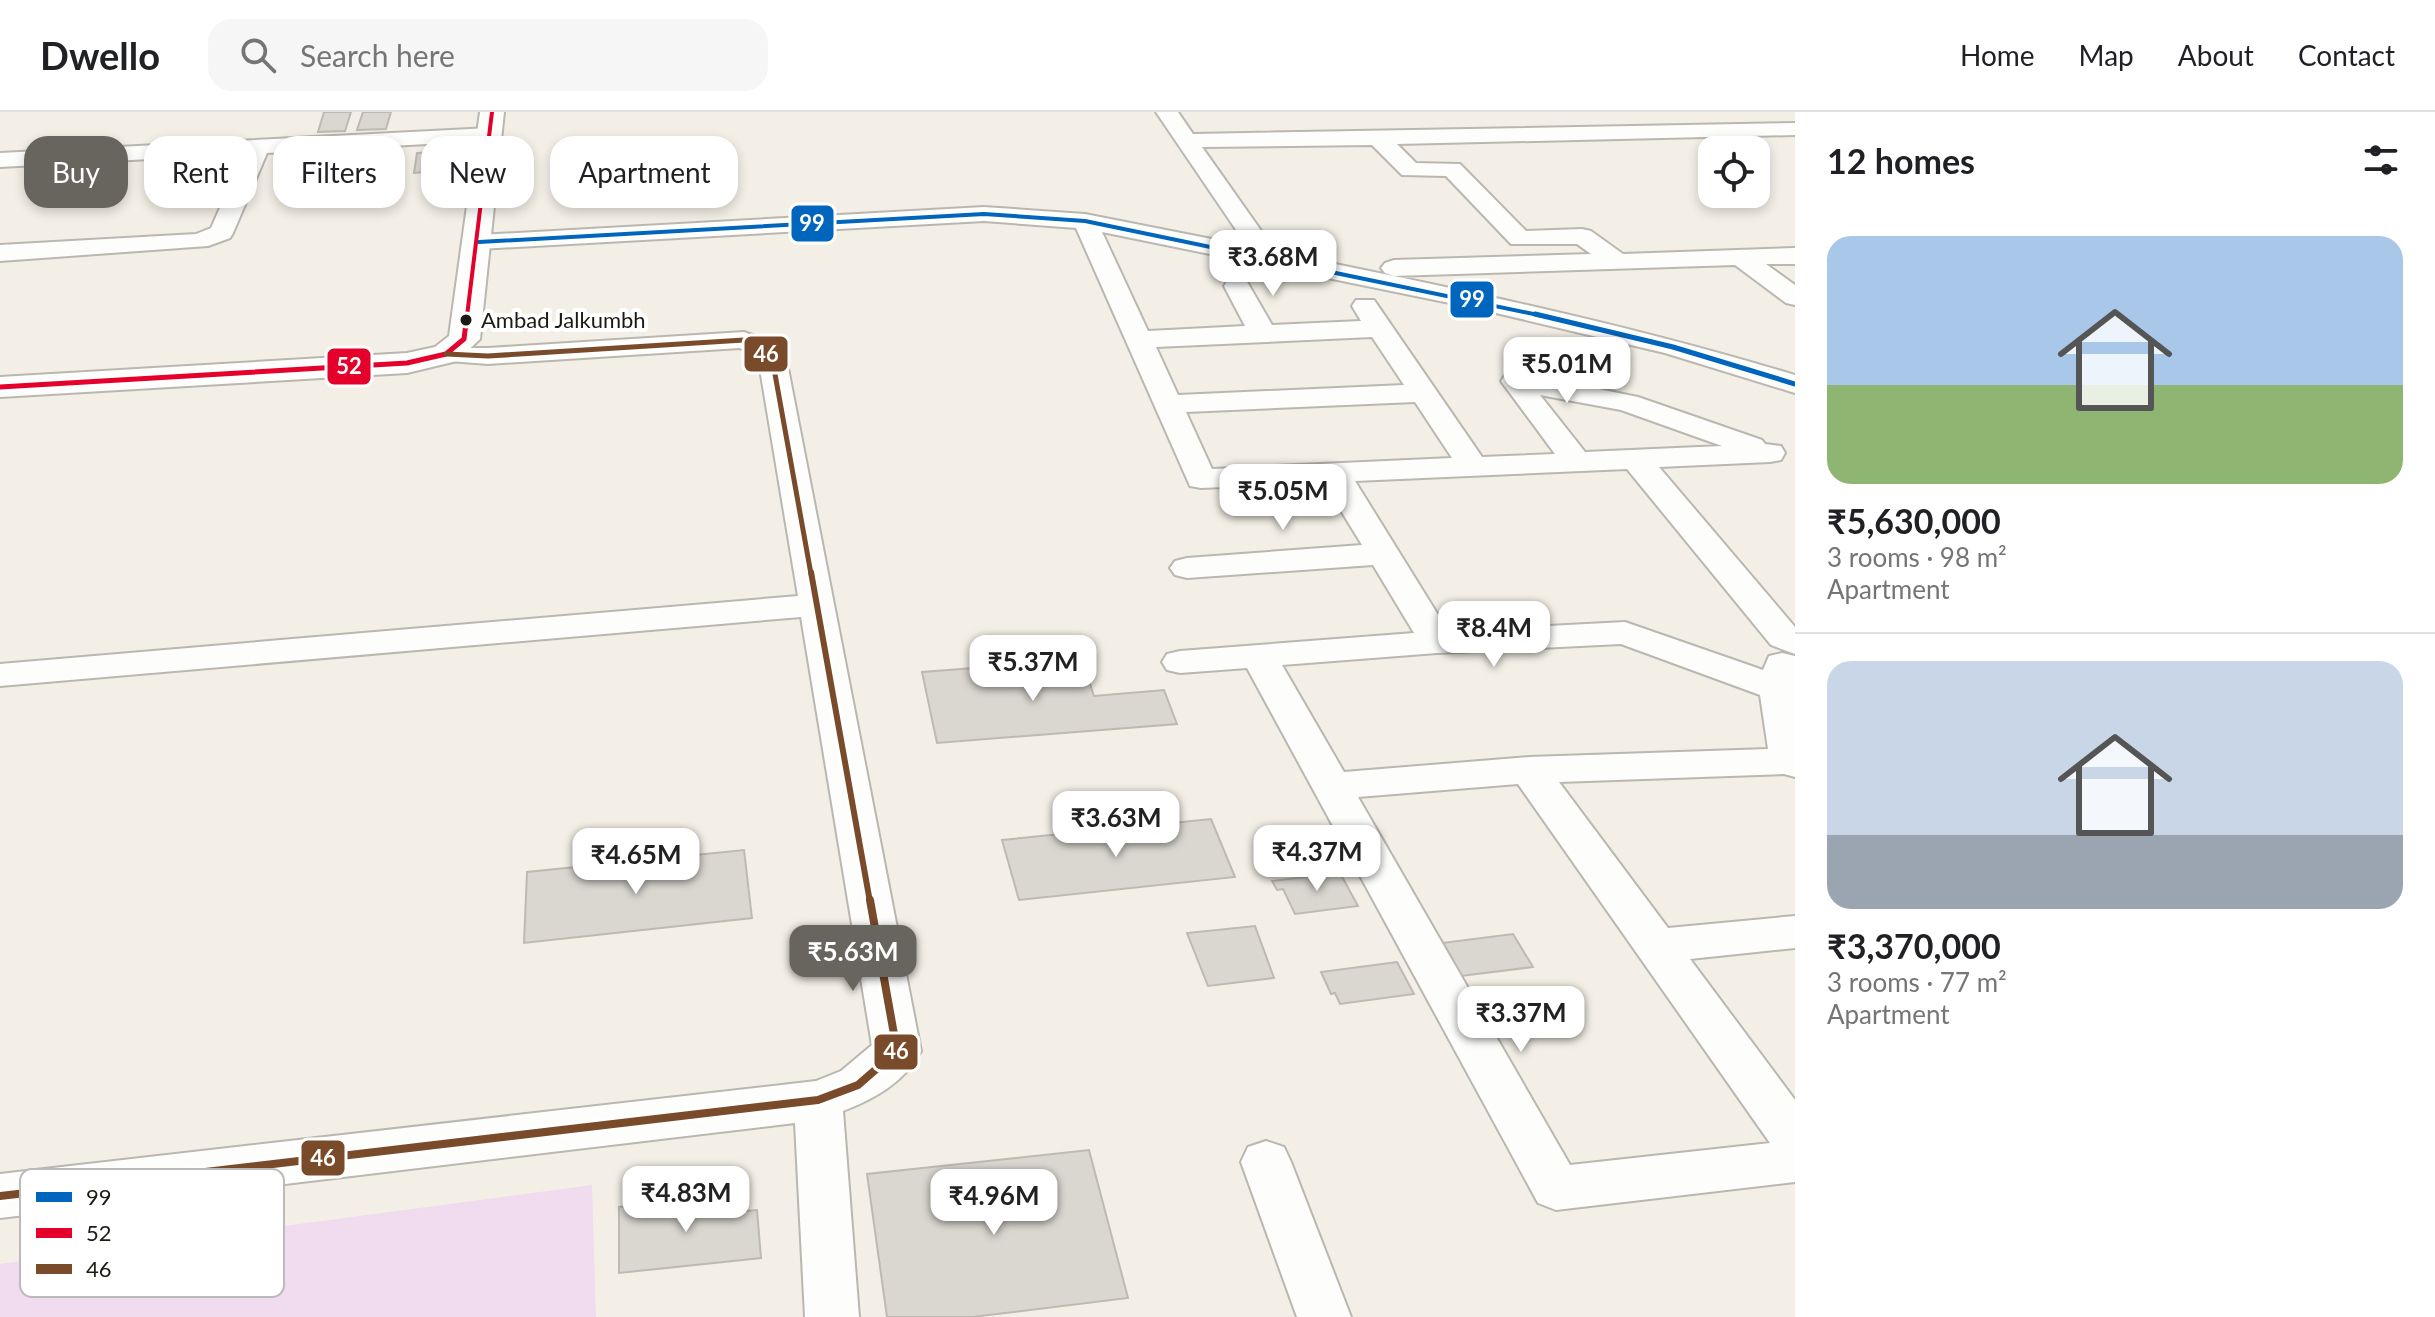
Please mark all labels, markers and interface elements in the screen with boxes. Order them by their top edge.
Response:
search box [208,19,768,91]
text: Dwello [40,32,160,78]
icon: search [236,33,280,77]
text: Search here [300,37,455,73]
text: Home [1960,38,2035,72]
text: Map [2079,38,2134,72]
text: About [2178,38,2254,72]
text: Contact [2298,38,2395,72]
chip: Buy [24,136,128,208]
chip: Rent [144,136,257,208]
chip: Filters [273,136,405,208]
chip: New [421,136,534,208]
chip: Apartment [550,136,738,208]
map controls [1698,136,1770,208]
button: locate [1698,136,1770,208]
icon: filters [2359,138,2403,182]
text: 12 homes [1827,140,1975,181]
line badge: 99 [790,204,835,243]
text: 99 [799,209,825,236]
pin: ₹3.68M [1208,230,1338,298]
text: ₹3.68M [1227,240,1319,272]
line badge: 99 [1449,280,1495,319]
text: 99 [1459,285,1485,312]
icon: home [2043,288,2187,432]
place label: Ambad Jalkumbh [481,306,646,333]
marker: Ambad Jalkumbh [458,312,474,328]
line badge: 46 [743,335,789,373]
pin: ₹5.01M [1502,337,1632,405]
text: 46 [753,340,779,367]
line badge: 52 [326,347,372,386]
text: ₹5.01M [1521,347,1613,379]
text: 52 [336,352,362,379]
pin: ₹5.05M [1218,464,1348,532]
text: ₹5.05M [1237,474,1329,506]
text: ₹5,630,000 [1827,500,2001,541]
text: 3 rooms · 98 m² [1827,541,2007,573]
text: Apartment [1827,573,1950,605]
pin: ₹8.4M [1438,601,1550,669]
text: ₹8.4M [1456,611,1532,643]
pin: ₹5.37M [968,635,1098,703]
text: ₹5.37M [987,645,1079,677]
icon: home [2043,713,2187,857]
pin: ₹3.63M [1051,791,1181,859]
text: ₹3.63M [1070,801,1162,833]
pin: ₹4.37M [1252,825,1382,893]
pin: ₹4.65M [571,828,701,896]
text: ₹4.37M [1271,835,1363,867]
text: ₹4.65M [590,838,682,870]
pin: ₹5.63M [788,925,918,993]
text: ₹3,370,000 [1827,925,2001,966]
text: ₹5.63M [807,935,899,967]
text: 3 rooms · 77 m² [1827,966,2007,998]
pin: ₹3.37M [1456,986,1586,1054]
text: ₹3.37M [1475,996,1567,1028]
text: Apartment [1827,998,1950,1030]
line badge: 46 [873,1033,919,1071]
text: 46 [883,1037,909,1064]
line badge: 46 [300,1139,346,1177]
text: 46 [310,1144,336,1171]
pin: ₹4.83M [621,1166,751,1234]
legend [20,1169,284,1297]
pin: ₹4.96M [929,1169,1059,1237]
text: ₹4.83M [640,1176,732,1208]
text: ₹4.96M [948,1179,1040,1211]
text: 99 [86,1183,112,1210]
text: 52 [86,1219,112,1246]
text: 46 [86,1255,112,1282]

